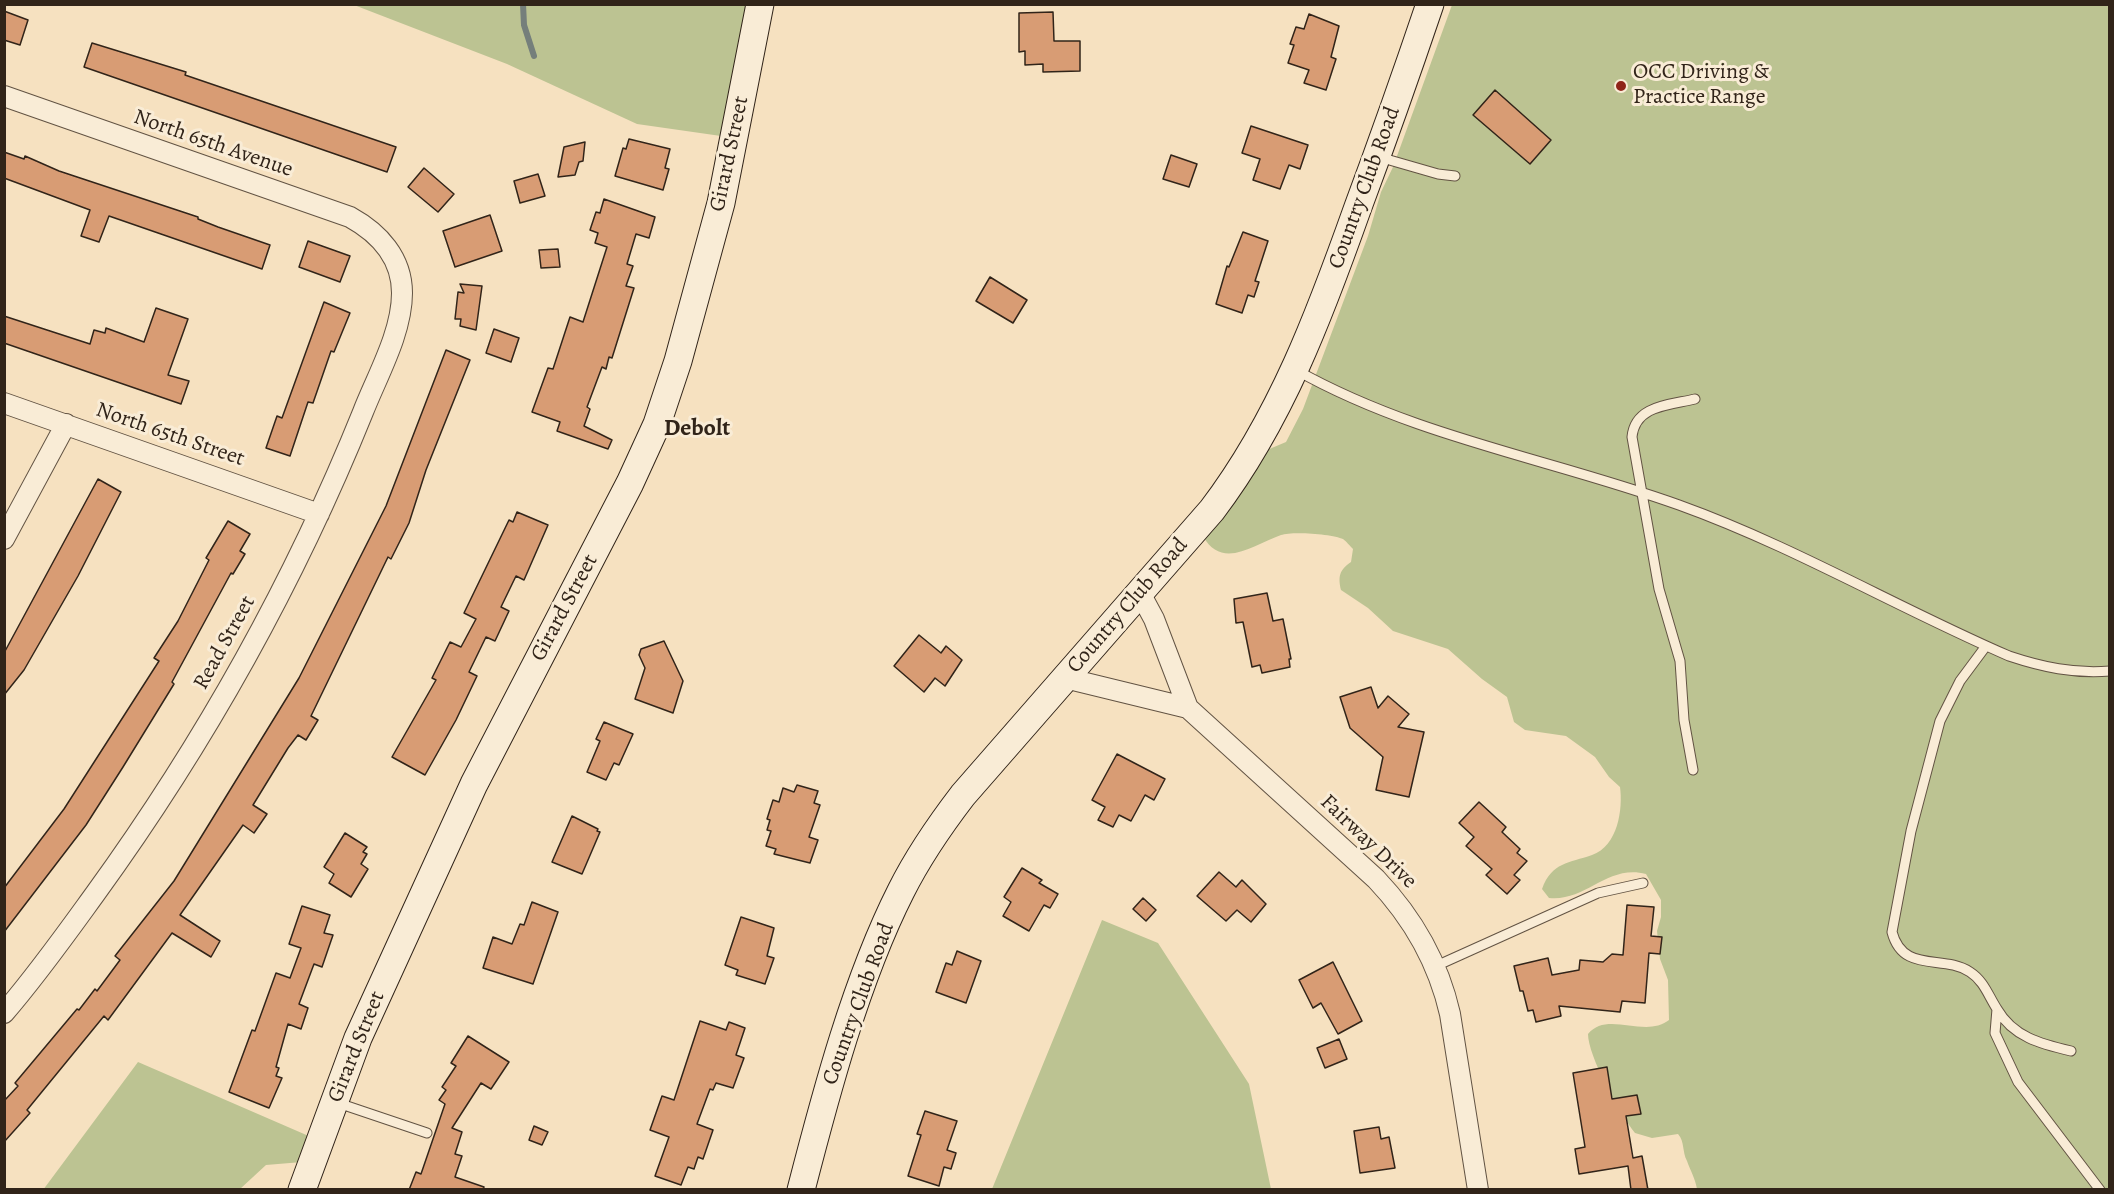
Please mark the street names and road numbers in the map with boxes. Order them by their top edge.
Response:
street label: Girard Street [705,94,755,214]
street label: Country Club Road [1323,103,1407,273]
street label: North 65th Avenue [130,104,296,184]
street label: North 65th Street [92,397,248,473]
street label: Country Club Road [1062,533,1194,679]
street label: Girard Street [526,550,604,666]
street label: Read Street [188,591,262,695]
street label: Fairway Drive [1314,789,1422,895]
street label: Country Club Road [817,919,901,1089]
street label: Girard Street [323,988,391,1106]

